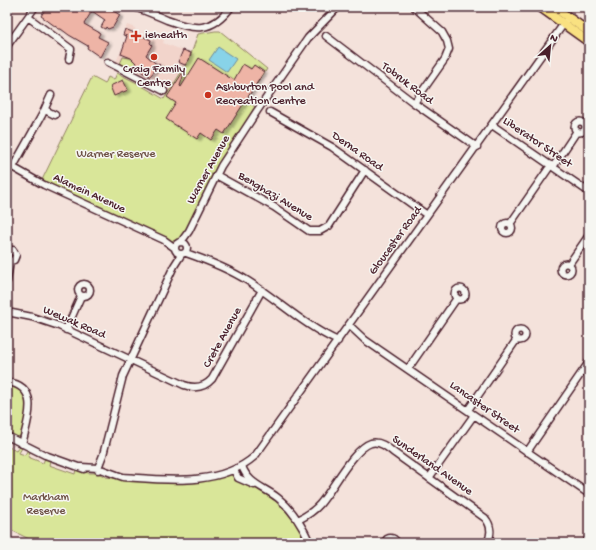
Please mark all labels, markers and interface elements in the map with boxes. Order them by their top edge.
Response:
north arrow [530,26,570,66]
place label: iehealth [145,29,188,43]
marker: iehealth [130,30,142,42]
text: N [548,32,560,46]
marker: Craig Family Centre [149,52,159,62]
street label: Tobruk Road [377,59,437,109]
place label: Craig Family Centre [123,63,185,91]
place label: Ashburton Pool and Recreation Centre [216,81,315,109]
marker: Ashburton Pool and Recreation Centre [203,90,213,100]
street label: Liberator Street [500,115,575,172]
street label: Derna Road [328,129,386,175]
street label: Warner Avenue [184,133,234,207]
park label: Warner Reserve [77,148,156,162]
street label: Benghazi Avenue [234,169,316,225]
street label: Alamein Avenue [51,171,128,217]
street label: Gloucester Road [366,203,426,278]
street label: Wewak Road [41,304,108,343]
street label: Crete Avenue [201,305,246,371]
street label: Lancaster Street [446,379,523,438]
street label: Sunderland Avenue [389,433,476,500]
park label: Markham Reserve [23,491,70,519]

